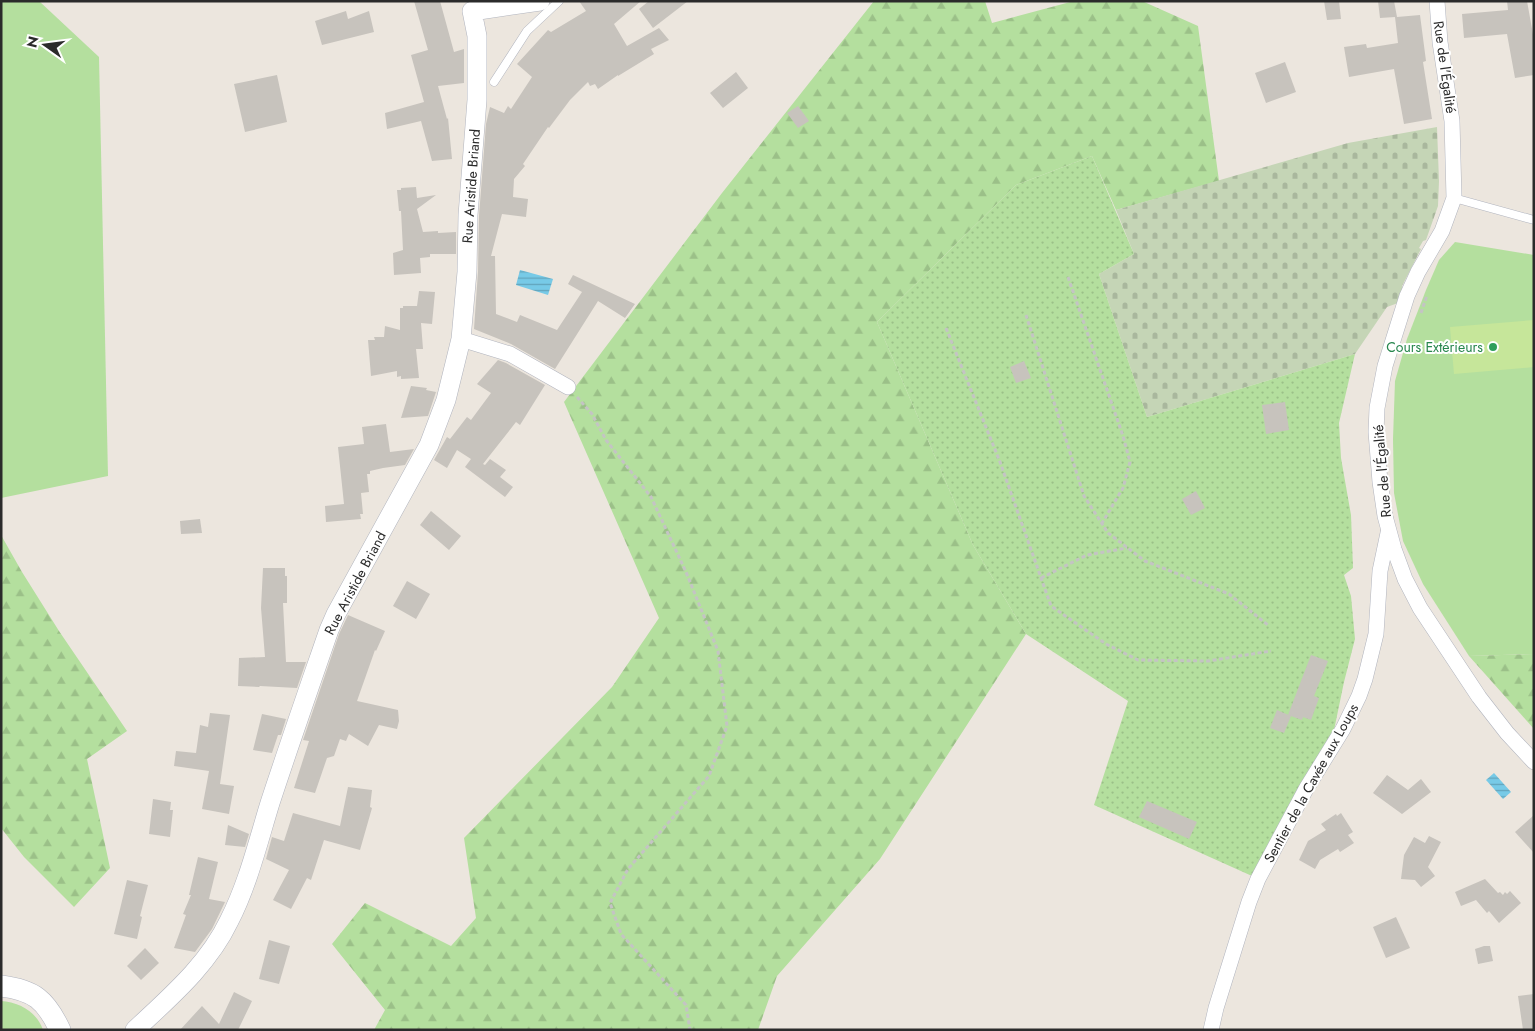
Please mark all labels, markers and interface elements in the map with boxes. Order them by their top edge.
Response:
north arrow [20,20,70,70]
street label: Rue de l'Égalité [1429,20,1461,114]
text: N [21,34,43,50]
street label: Rue Aristide Briand [457,128,485,244]
place label: Cours Extérieurs [1386,337,1483,357]
marker: Cours Extérieurs [1487,341,1499,353]
street label: Rue de l'Égalité [1368,424,1396,518]
street label: Rue Aristide Briand [319,528,391,638]
street label: Sentier de la Cavée aux Loups [1259,700,1363,866]

